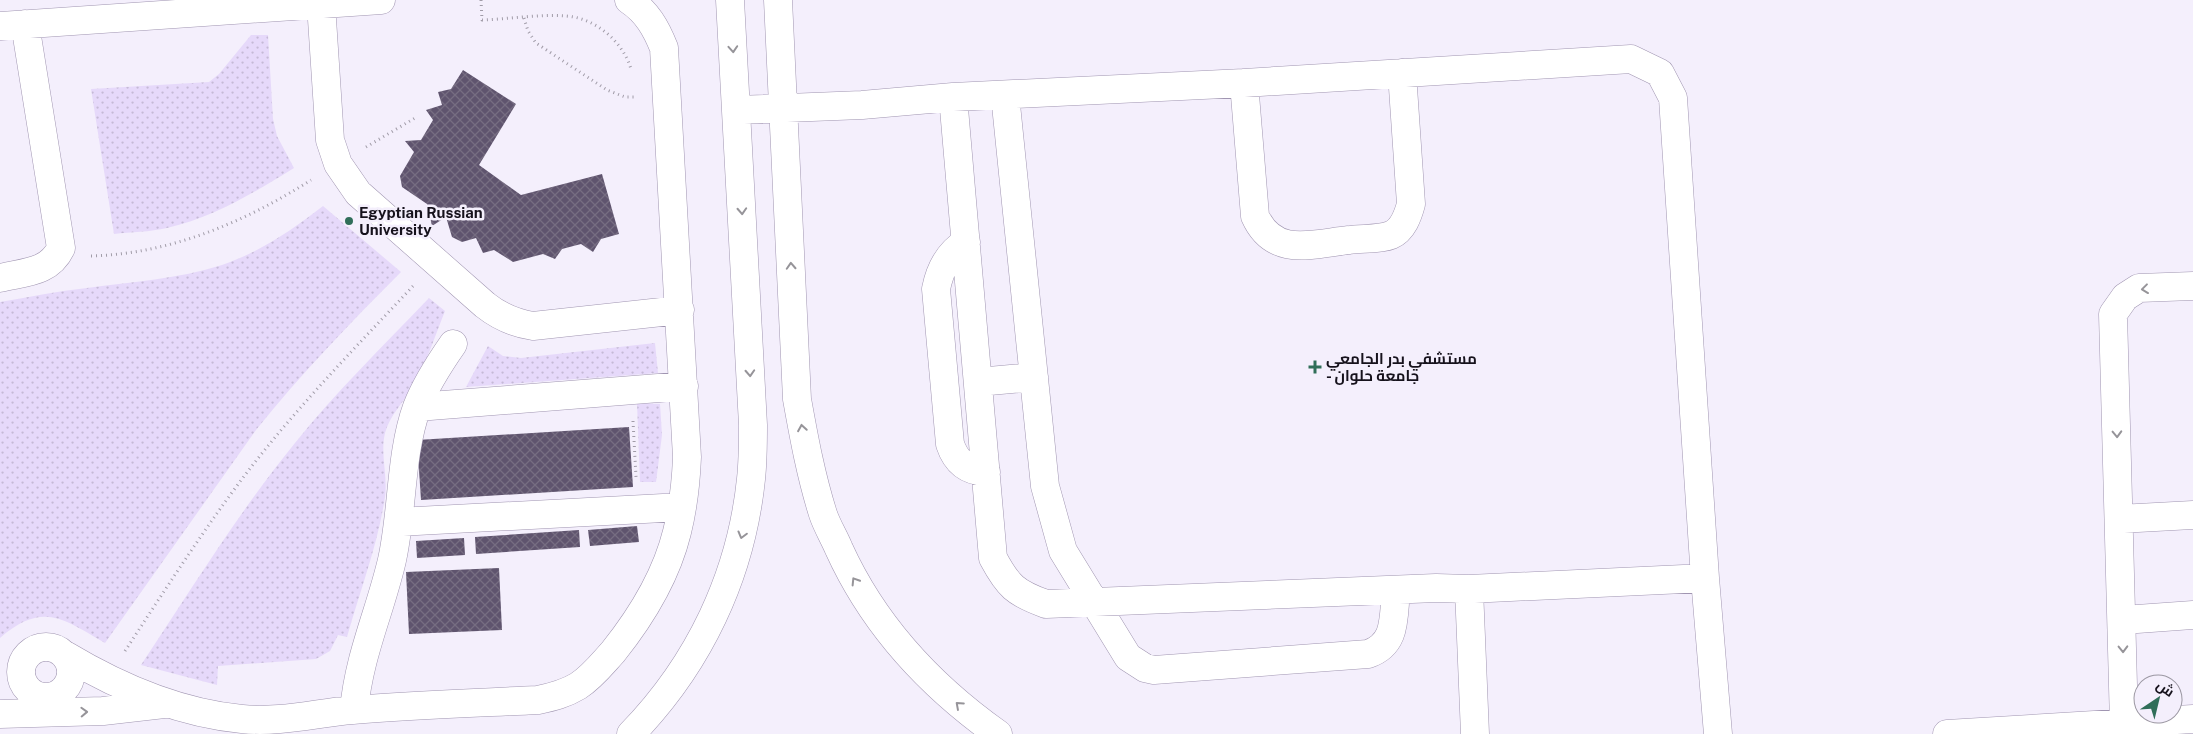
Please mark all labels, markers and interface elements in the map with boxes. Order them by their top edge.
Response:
one-way arrow [728,45,739,53]
place label: Egyptian Russian University [359,204,483,238]
one-way arrow [737,207,748,215]
marker: Egyptian Russian University [343,215,355,227]
one-way arrow [786,262,797,270]
one-way arrow [2140,283,2148,294]
place label: مستشفي بدر الجامعي - جامعة حلوان [1326,350,1477,385]
marker: مستشفي بدر الجامعي - جامعة حلوان [1308,360,1322,374]
one-way arrow [745,369,756,377]
one-way arrow [797,424,808,432]
one-way arrow [2112,430,2122,438]
one-way arrow [737,530,748,539]
one-way arrow [852,577,862,586]
one-way arrow [2118,646,2128,653]
north arrow [2133,674,2183,724]
text: ش [2153,677,2177,701]
one-way arrow [955,702,964,711]
one-way arrow [80,707,88,718]

